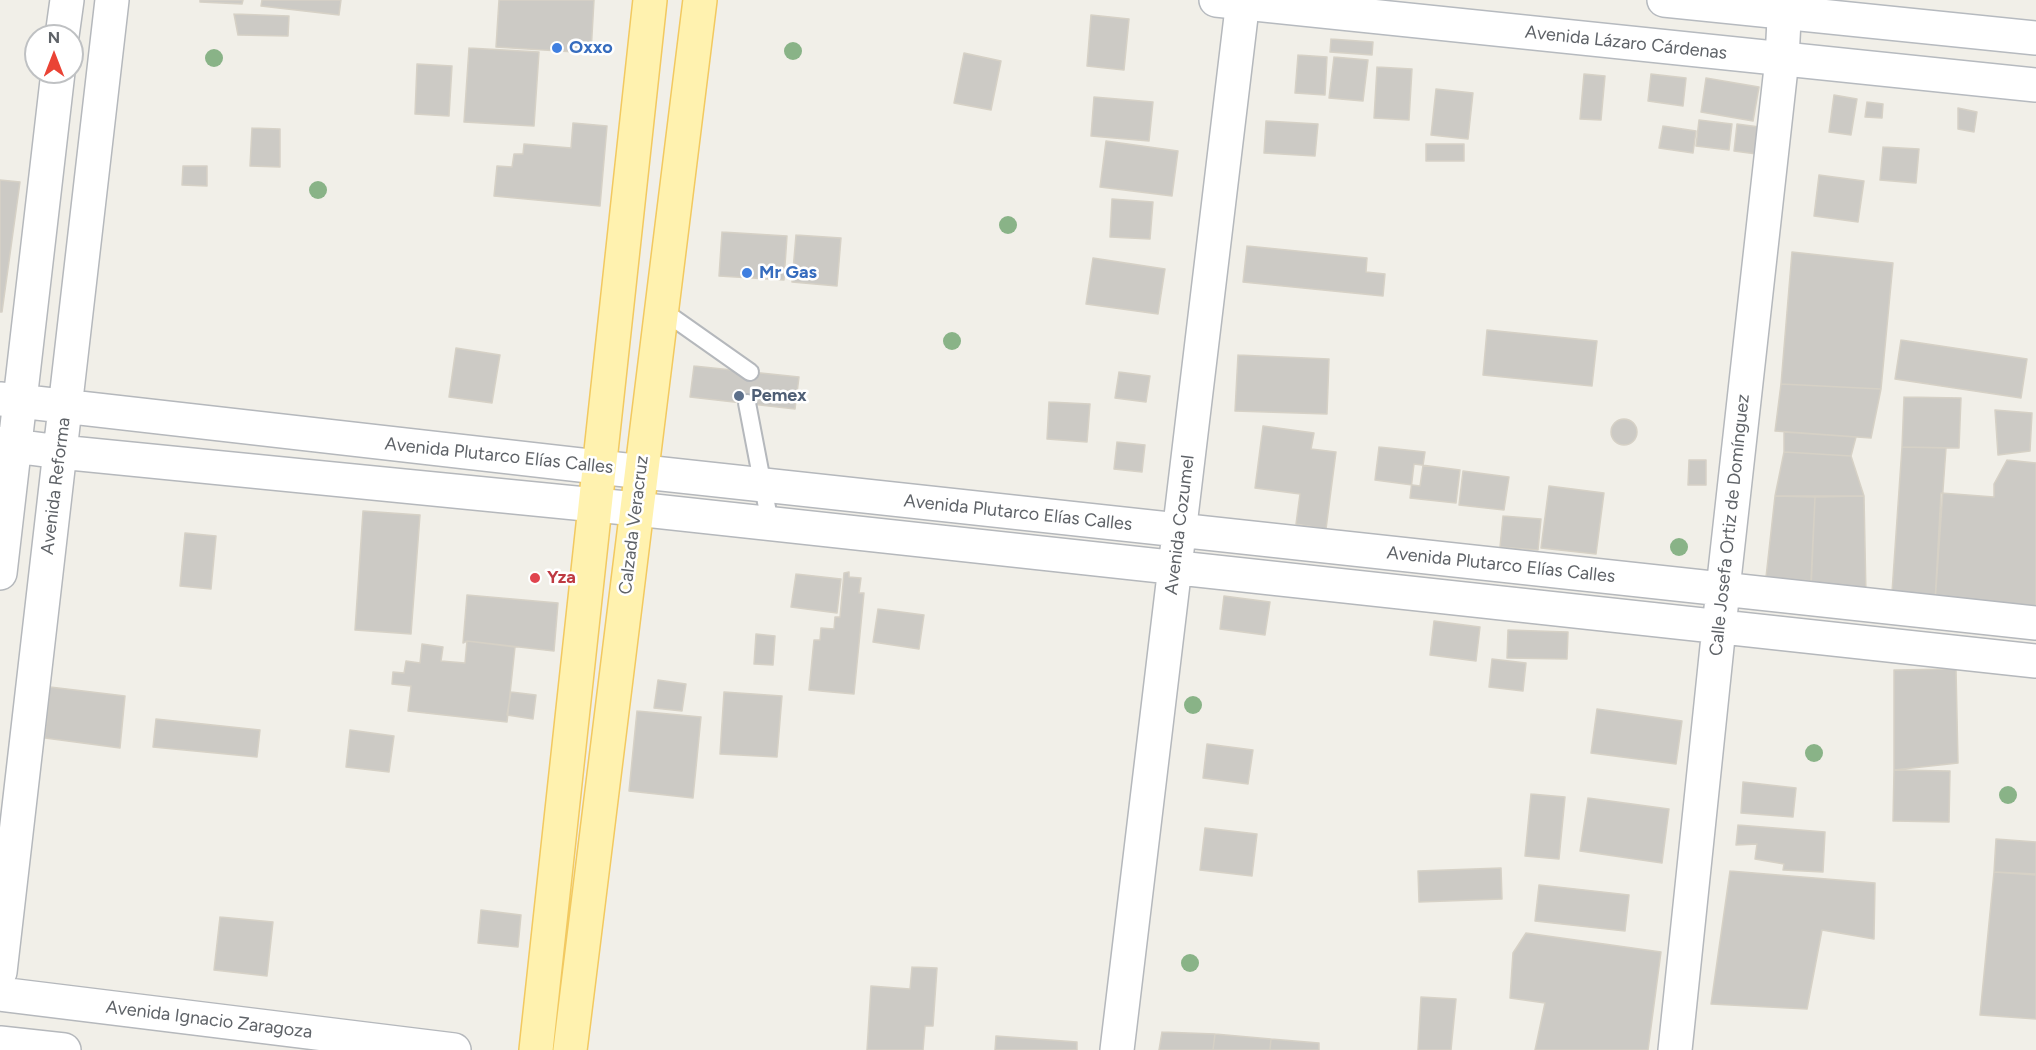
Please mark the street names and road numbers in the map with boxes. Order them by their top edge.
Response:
street label: Avenida Lázaro Cárdenas [1524,22,1728,64]
street label: Calle Josefa Ortiz de Domínguez [1705,393,1755,657]
street label: Avenida Reforma [37,416,75,556]
street label: Avenida Plutarco Elías Calles [384,433,614,479]
street label: Calzada Veracruz [615,454,653,596]
street label: Avenida Cozumel [1161,454,1199,596]
street label: Avenida Plutarco Elías Calles [903,490,1133,536]
street label: Avenida Plutarco Elías Calles [1386,542,1616,588]
street label: Avenida Ignacio Zaragoza [105,997,313,1043]

